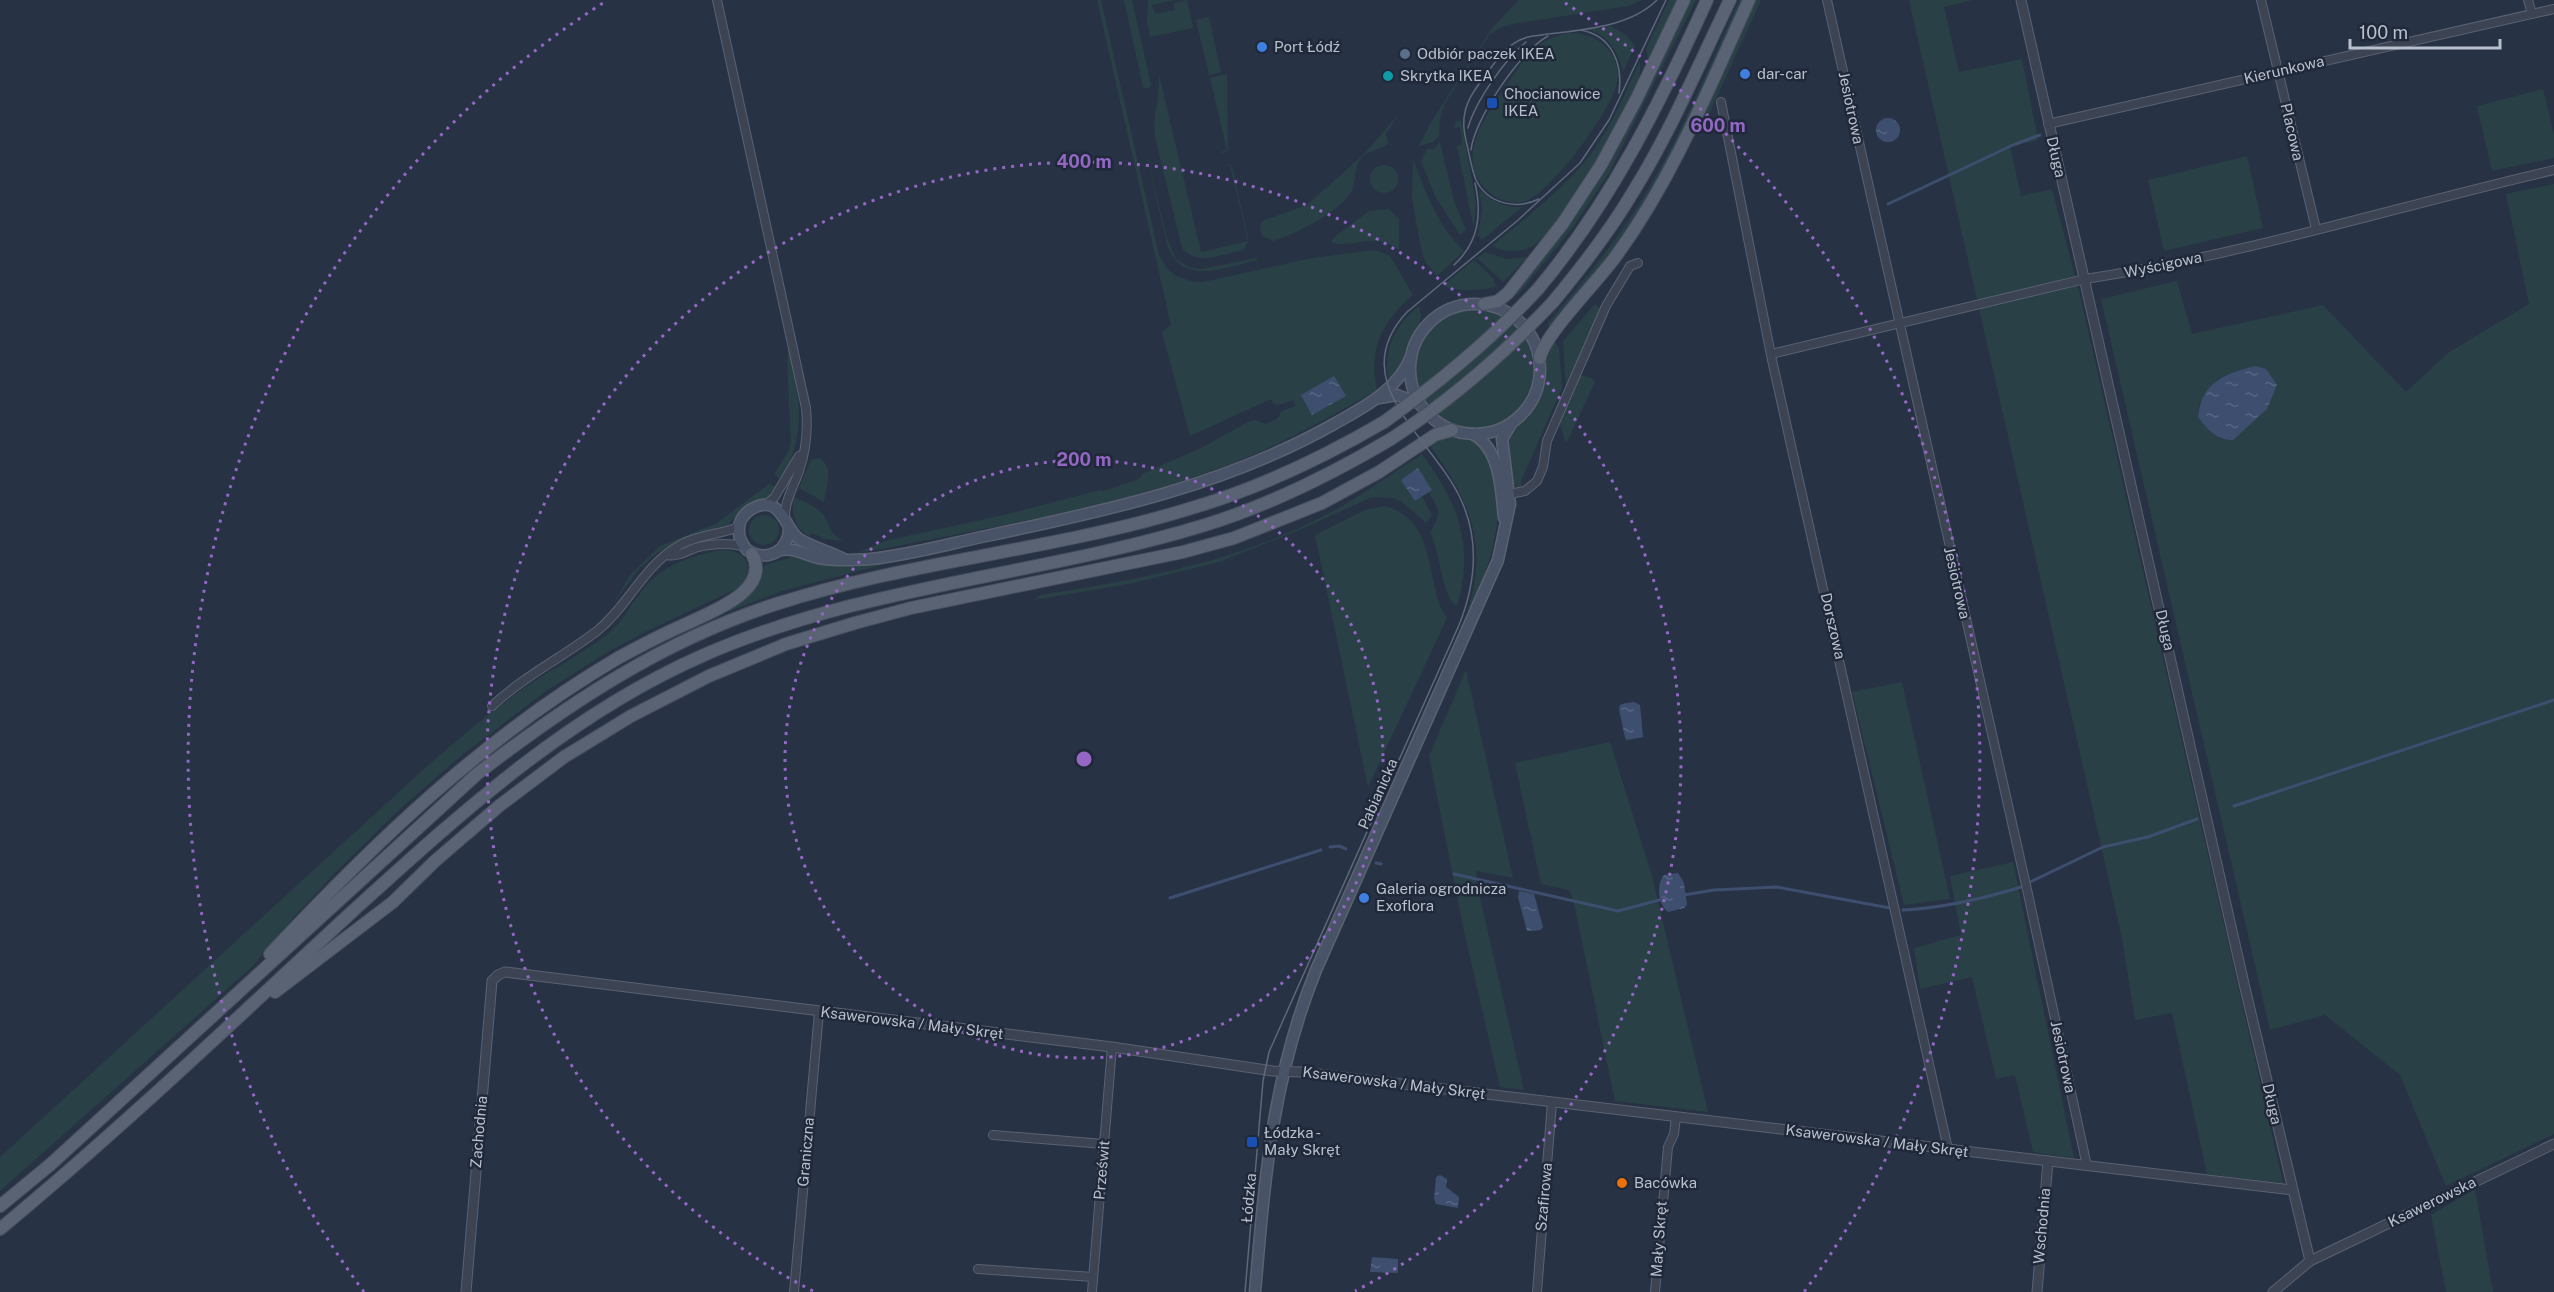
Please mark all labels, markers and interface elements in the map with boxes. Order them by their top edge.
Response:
scale bar [2350,12,2500,50]
text: 100 m [2359,22,2408,43]
place label: Port Łódź [1274,38,1340,55]
marker: Port Łódź [1255,40,1269,54]
place label: Odbiór paczek IKEA [1417,45,1555,62]
marker: Odbiór paczek IKEA [1398,47,1412,61]
street label: Kierunkowa [2242,52,2326,87]
place label: dar-car [1757,65,1807,82]
place label: Skrytka IKEA [1400,67,1493,84]
marker: dar-car [1738,67,1752,81]
marker: Skrytka IKEA [1381,69,1395,83]
street label: Jesiotrowa [1836,70,1867,146]
place label: Chocianowice IKEA [1504,85,1601,119]
marker: Chocianowice IKEA [1485,96,1499,110]
street label: Placowa [2278,101,2307,162]
text: 600 m [1690,115,1746,136]
street label: Długa [2044,135,2069,179]
text: 400 m [1056,151,1112,172]
street label: Wyścigowa [2123,248,2203,281]
text: 200 m [1057,449,1111,470]
street label: Jesiotrowa [1941,545,1974,621]
street label: Dorszowa [1818,591,1849,661]
street label: Długa [2153,608,2178,652]
centre of rings [1074,749,1094,769]
street label: Pabianicka [1354,756,1401,832]
place label: Galeria ogrodnicza Exoflora [1376,880,1506,914]
marker: Galeria ogrodnicza Exoflora [1357,891,1371,905]
street label: Ksawerowska / Mały Skręt [820,1003,1005,1042]
street label: Jesiotrowa [2048,1019,2079,1095]
street label: Ksawerowska / Mały Skręt [1302,1063,1487,1102]
street label: Długa [2260,1082,2285,1126]
street label: Zachodnia [467,1095,490,1169]
street label: Graniczna [794,1117,817,1187]
street label: Ksawerowska / Mały Skręt [1785,1121,1970,1160]
place label: Łódzka - Mały Skręt [1264,1124,1340,1158]
marker: Łódzka - Mały Skręt [1245,1135,1259,1149]
street label: Prześwit [1090,1139,1113,1201]
street label: Szafirowa [1532,1162,1555,1232]
street label: Łódzka [1238,1173,1259,1223]
street label: Ksawerowska [2385,1173,2478,1230]
place label: Bacówka [1634,1174,1697,1191]
marker: Bacówka [1615,1176,1629,1190]
street label: Wschodnia [2030,1187,2053,1265]
street label: Mały Skręt [1647,1200,1670,1278]

